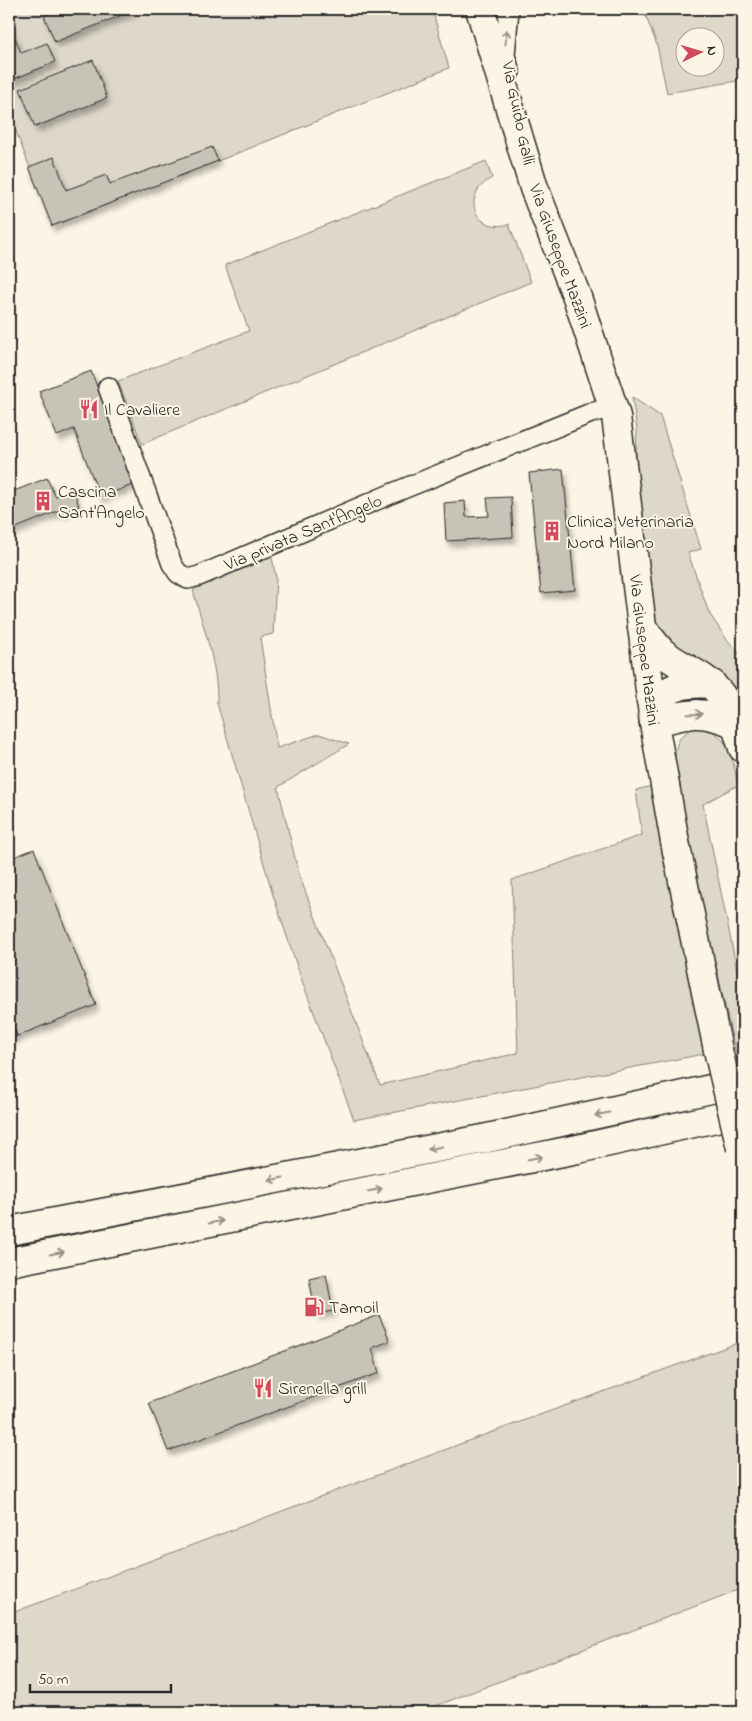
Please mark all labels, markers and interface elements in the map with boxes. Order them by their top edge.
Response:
north arrow [674,28,724,78]
one-way arrow [502,30,511,46]
text: N [701,45,722,57]
street label: Via Guido Galli [493,58,541,168]
street label: Via Giuseppe Mazzini [521,180,597,333]
restaurant icon: Il Cavaliere [78,398,100,420]
place label: Il Cavaliere [104,398,181,424]
place label: Cascina Sant'Angelo [58,480,145,528]
street label: Via privata Sant'Angelo [220,489,387,580]
building icon: Cascina Sant'Angelo [32,490,54,512]
place label: Clinica Veterinaria Nord Milano [567,510,694,557]
building icon: Clinica Veterinaria Nord Milano [541,520,563,542]
street label: Via Giuseppe Mazzini [621,572,665,727]
one-way arrow [686,709,703,719]
one-way arrow [594,1109,610,1119]
one-way arrow [428,1144,444,1153]
one-way arrow [526,1152,542,1162]
one-way arrow [268,1175,284,1185]
one-way arrow [367,1184,383,1194]
one-way arrow [208,1216,224,1226]
one-way arrow [48,1248,64,1258]
fuel station icon: Tamoil [303,1296,325,1318]
place label: Tamoil [329,1296,379,1322]
restaurant icon: Sirenella grill [252,1377,274,1399]
place label: Sirenella grill [278,1377,367,1404]
scale bar [30,1661,171,1693]
text: 50 m [38,1669,69,1691]

